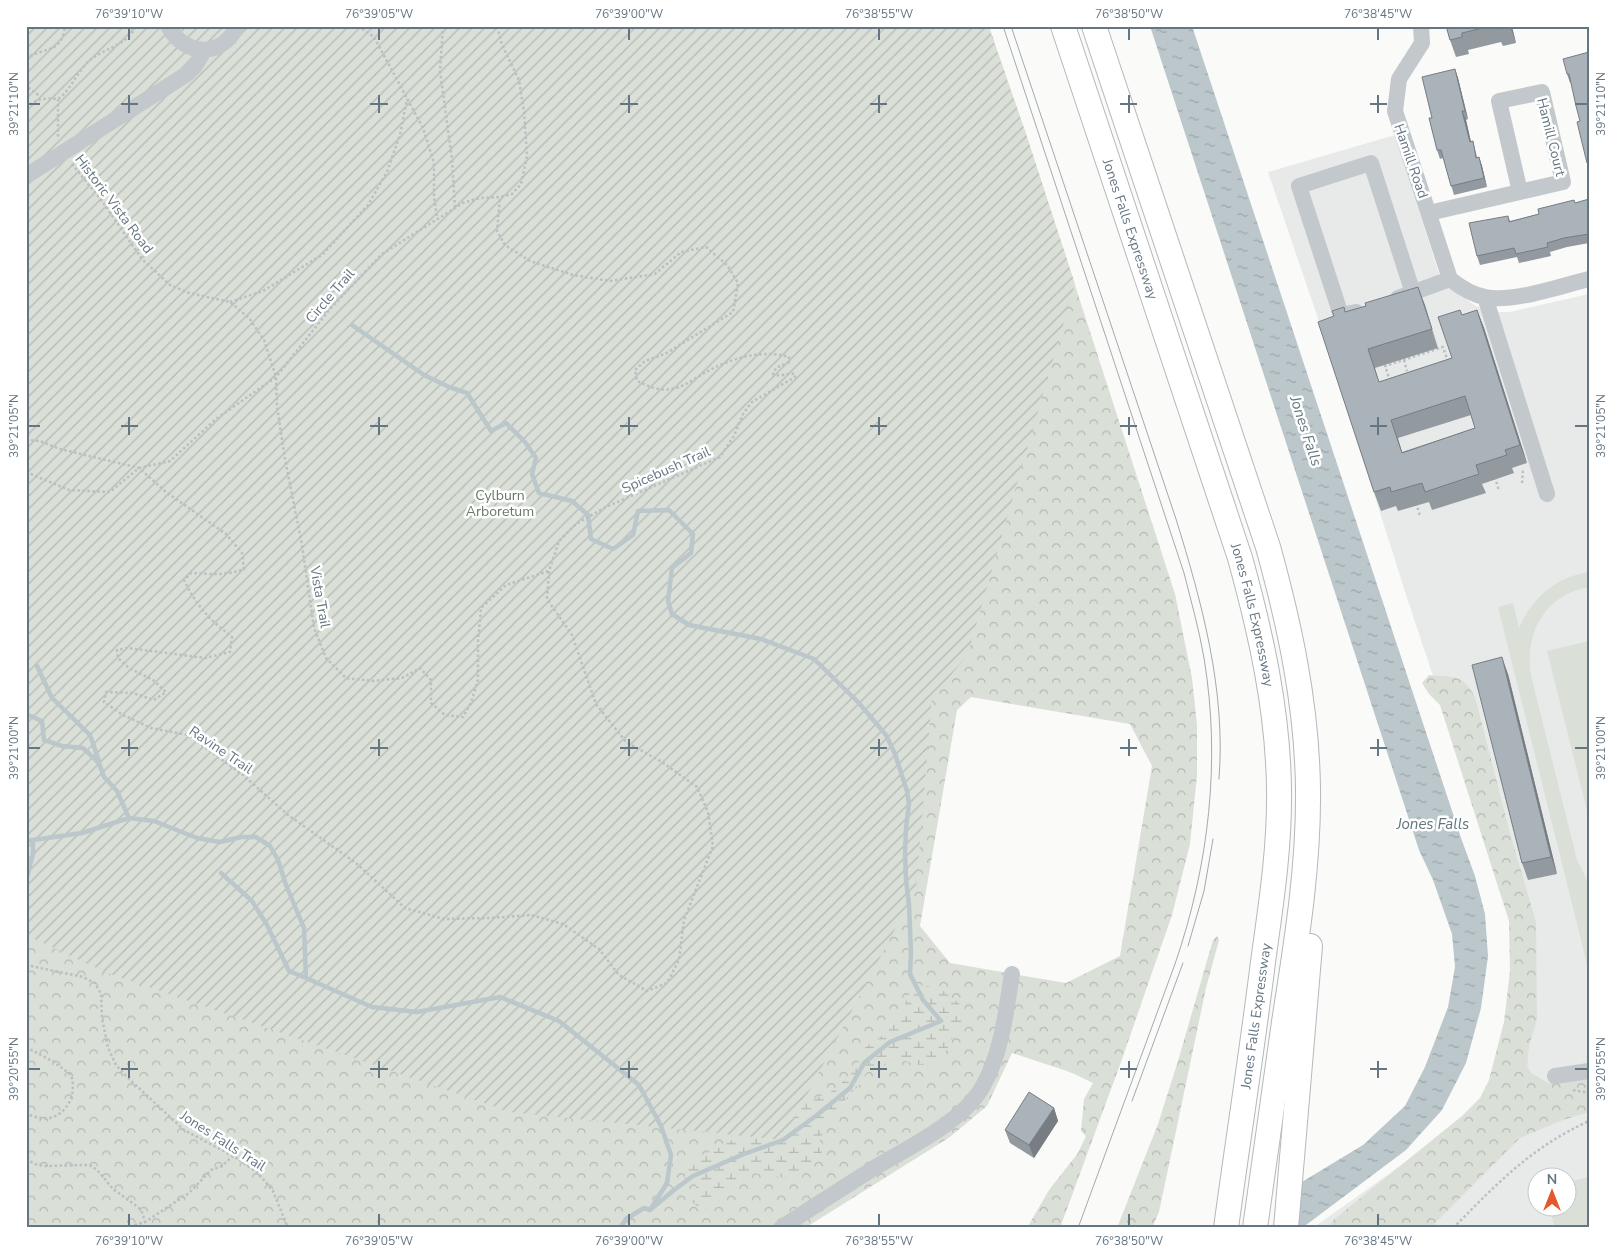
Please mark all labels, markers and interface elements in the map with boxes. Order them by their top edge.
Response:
text: 76°39'10"W [95,6,163,22]
text: 76°39'05"W [345,6,413,22]
text: 76°39'00"W [595,6,663,22]
text: 76°38'55"W [845,6,913,22]
text: 76°38'50"W [1095,6,1163,22]
text: 76°38'45"W [1344,6,1412,22]
text: 39°21'10"N [6,72,22,136]
text: 39°21'10"N [1593,72,1609,136]
street label: Hamill Court [1532,96,1570,178]
street label: Hamill Road [1389,121,1433,201]
street label: Historic Vista Road [70,151,158,257]
street label: Jones Falls Expressway [1098,155,1163,303]
street label: Circle Trail [301,264,359,327]
water label: Jones Falls [1285,392,1327,469]
text: 39°21'05"N [6,394,22,458]
text: 39°21'05"N [1593,394,1609,458]
street label: Spicebush Trail [619,442,714,498]
park label: Cylburn Arboretum [466,486,534,521]
street label: Jones Falls Expressway [1226,540,1279,689]
street label: Vista Trail [305,564,335,630]
text: 39°21'00"N [6,716,22,780]
text: 39°21'00"N [1593,716,1609,780]
street label: Ravine Trail [185,722,257,779]
water label: Jones Falls [1396,814,1469,834]
street label: Jones Falls Expressway [1236,941,1276,1091]
text: 39°20'55"N [6,1037,22,1101]
text: 39°20'55"N [1593,1037,1609,1101]
street label: Jones Falls Trail [176,1106,270,1176]
north arrow [1528,1166,1578,1216]
text: N [1547,1170,1557,1189]
text: 76°39'10"W [95,1233,163,1249]
text: 76°39'05"W [345,1233,413,1249]
text: 76°39'00"W [595,1233,663,1249]
text: 76°38'55"W [845,1233,913,1249]
text: 76°38'50"W [1095,1233,1163,1249]
text: 76°38'45"W [1344,1233,1412,1249]

